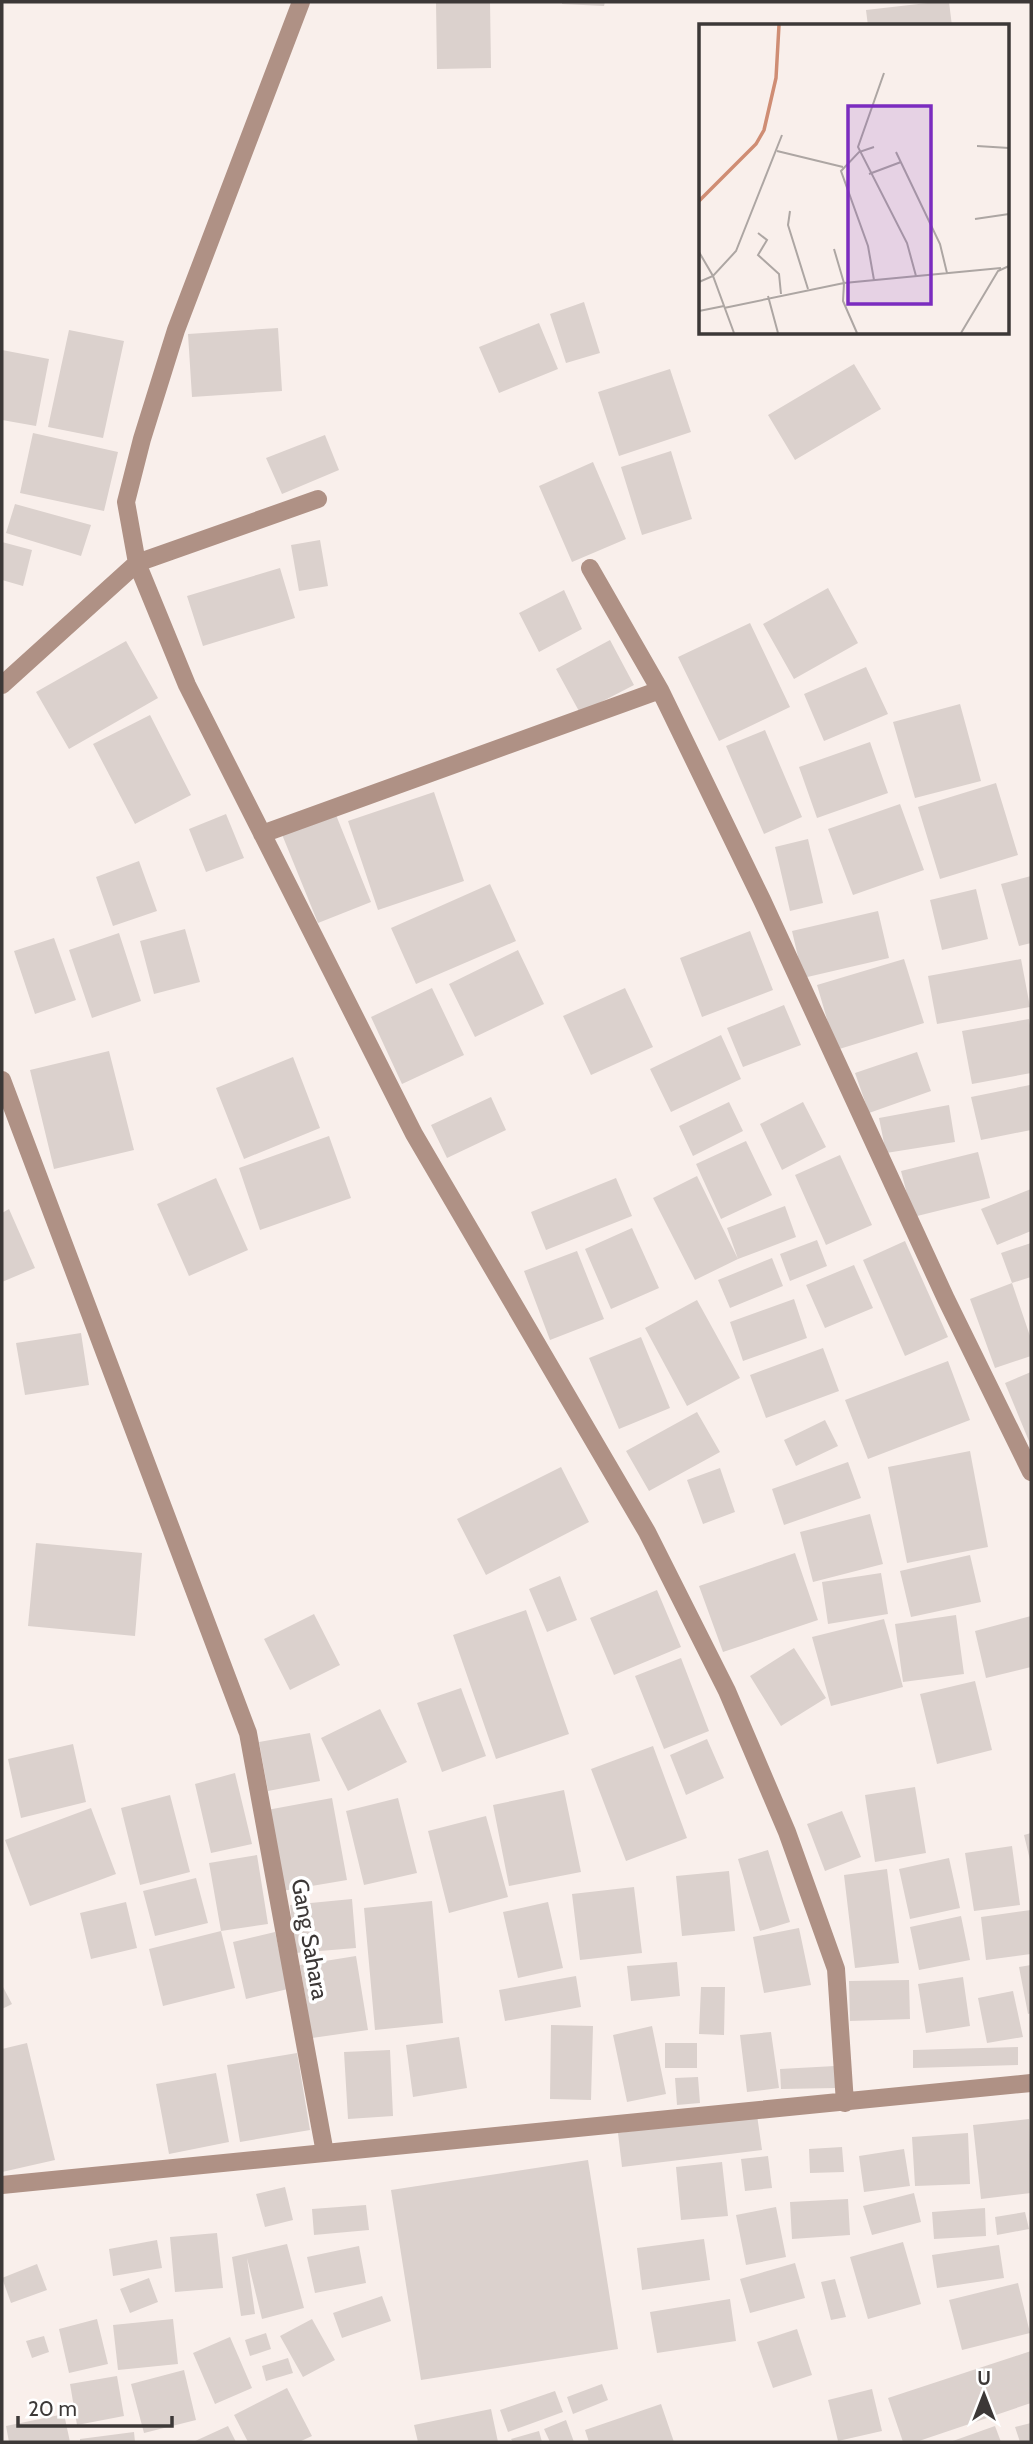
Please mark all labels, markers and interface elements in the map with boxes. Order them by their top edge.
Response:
inset map [699,24,1009,334]
street label: Gang Sahara [286,1876,334,2002]
north arrow [949,2360,1019,2430]
text: U [977,2367,991,2390]
scale bar [18,2384,172,2428]
text: 20 m [28,2396,77,2421]

